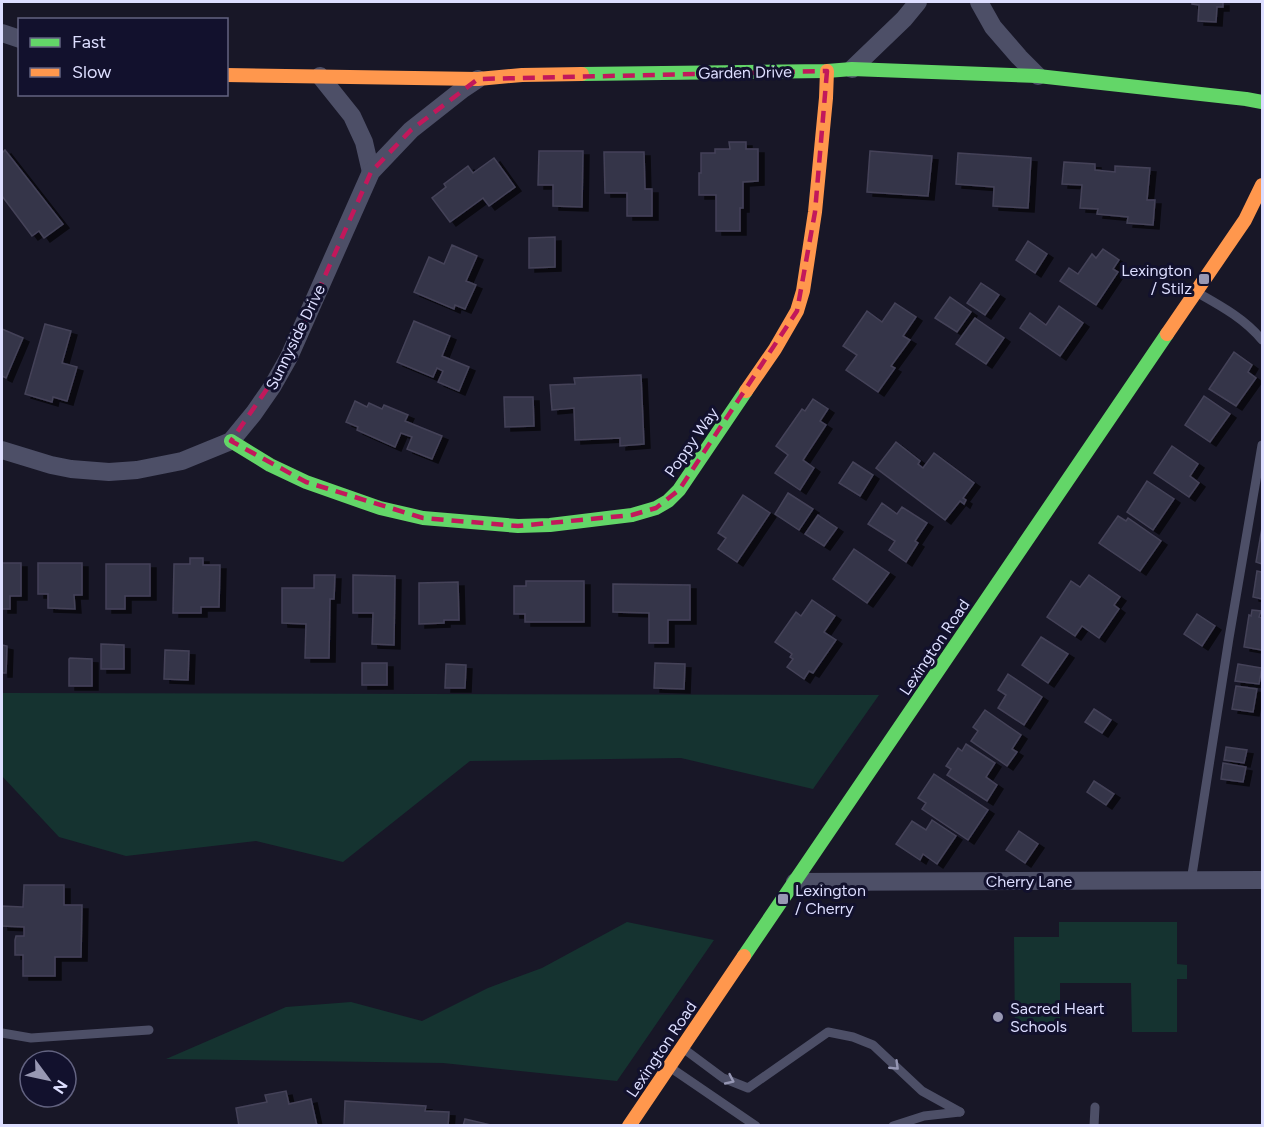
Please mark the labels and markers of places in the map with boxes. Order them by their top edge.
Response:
place label: Lexington / Stilz [1121,261,1192,298]
marker: Lexington / Stilz [1197,272,1211,286]
place label: Lexington / Cherry [795,881,866,918]
marker: Lexington / Cherry [776,892,790,906]
place label: Sacred Heart Schools [1010,999,1104,1036]
marker: Sacred Heart Schools [991,1010,1005,1024]

